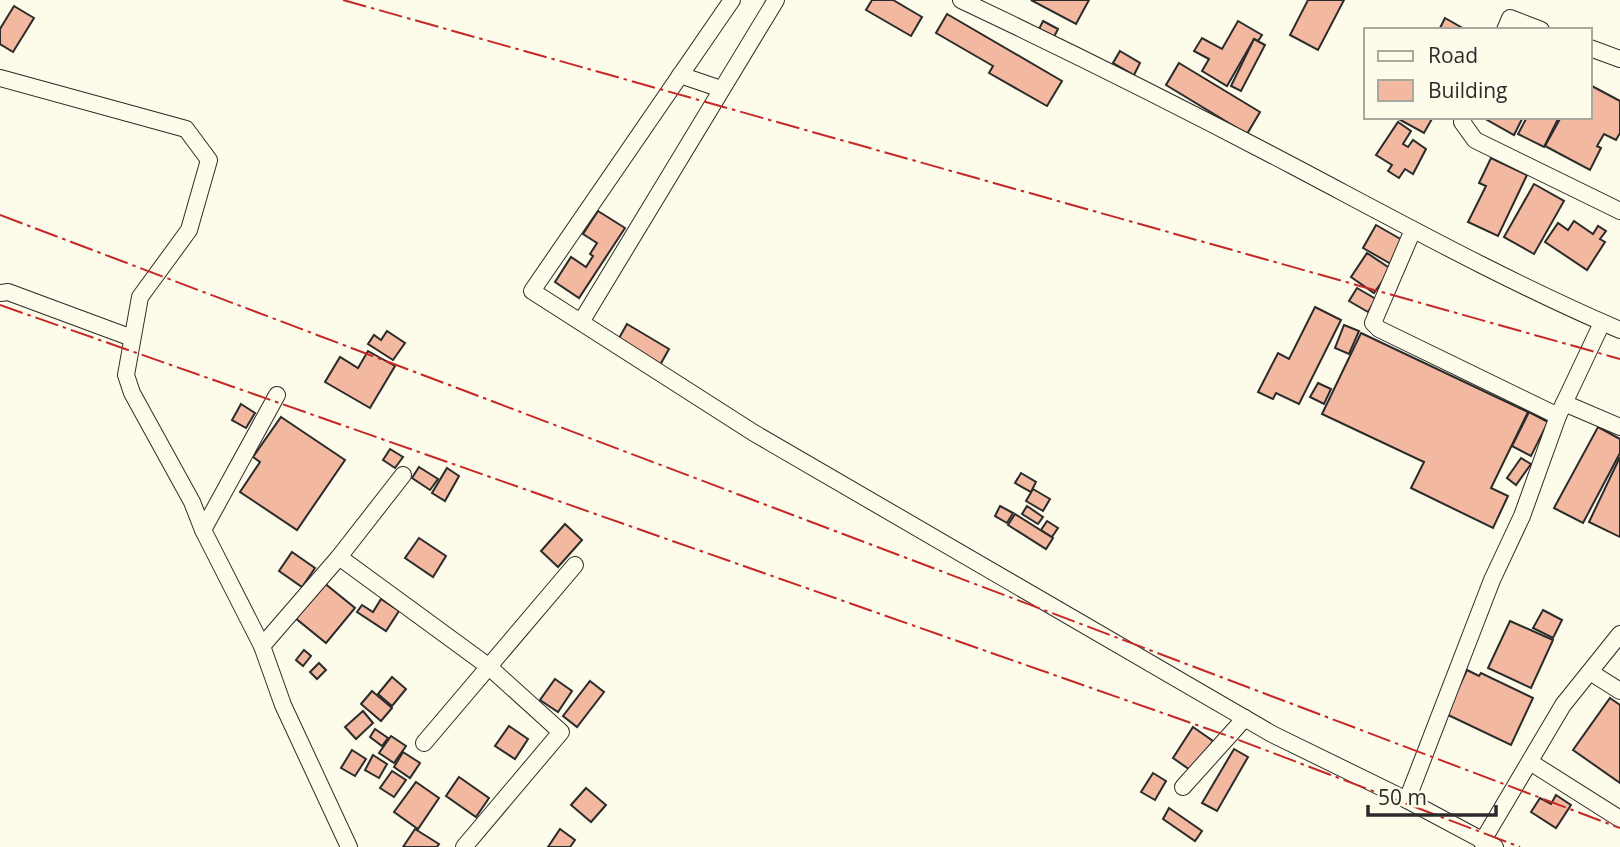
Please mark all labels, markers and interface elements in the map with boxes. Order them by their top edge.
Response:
legend [1364,28,1592,119]
text: Road [1428,41,1478,69]
text: Building [1428,76,1507,104]
scale bar [1368,774,1496,818]
text: 50 m [1378,783,1427,811]

